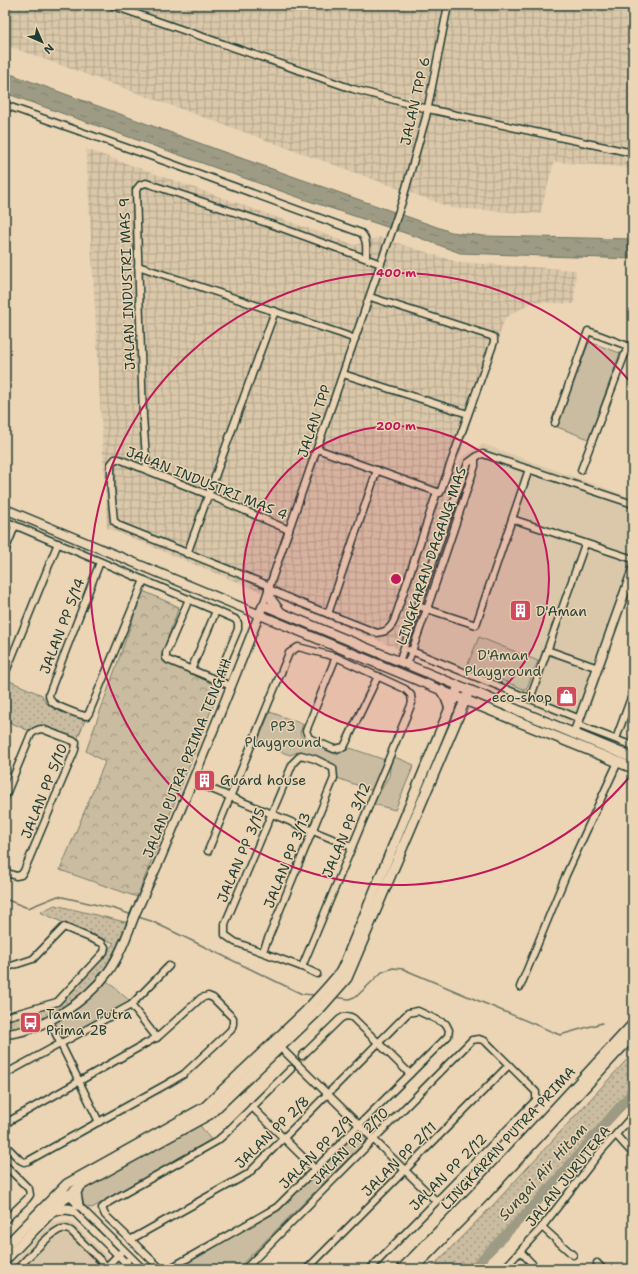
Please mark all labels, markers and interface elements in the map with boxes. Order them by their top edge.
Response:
north arrow [22,22,62,62]
text: N [40,40,57,57]
street label: JALAN TPP 6 [396,55,434,147]
street label: JALAN INDUSTRI MAS 9 [115,197,139,371]
text: 400 m [376,265,416,281]
street label: JALAN TPP [293,382,335,460]
text: 200 m [376,418,416,434]
street label: JALAN INDUSTRI MAS 4 [124,442,291,524]
street label: LINGKARAN DAGANG MAS [392,464,470,648]
centre of rings [389,572,403,586]
street label: JALAN PP 5/14 [36,575,89,676]
building icon: D'Aman [507,598,533,624]
place label: D'Aman [536,602,587,620]
park label: D'Aman Playground [465,646,542,680]
street label: JALAN PUTRA PRIMA TENGAH [139,655,235,861]
shop icon: eco-shop [554,684,580,710]
place label: eco-shop [492,688,552,706]
park label: PP3 Playground [245,717,322,751]
street label: JALAN PP 5/10 [17,741,71,841]
building icon: Guard house [191,767,217,793]
place label: Guard house [220,771,306,789]
street label: JALAN PP 3/12 [318,780,374,880]
street label: JALAN PP 3/15 [213,805,269,905]
street label: JALAN PP 3/13 [260,809,314,911]
place label: Taman Putra Prima 2B [46,1005,132,1039]
bus stop icon: Taman Putra Prima 2B [17,1009,43,1035]
street label: LINGKARAN PUTRA PRIMA [437,1063,579,1213]
street label: JALAN PP 2/8 [231,1092,313,1172]
street label: JALAN PP 2/10 [307,1103,393,1189]
street label: JALAN PP 2/9 [275,1111,357,1193]
street label: JALAN PP 2/11 [358,1118,440,1200]
water label: Sungai Air Hitam [494,1119,592,1225]
street label: JALAN JURUTERA [522,1122,614,1230]
street label: JALAN PP 2/12 [406,1130,490,1214]

